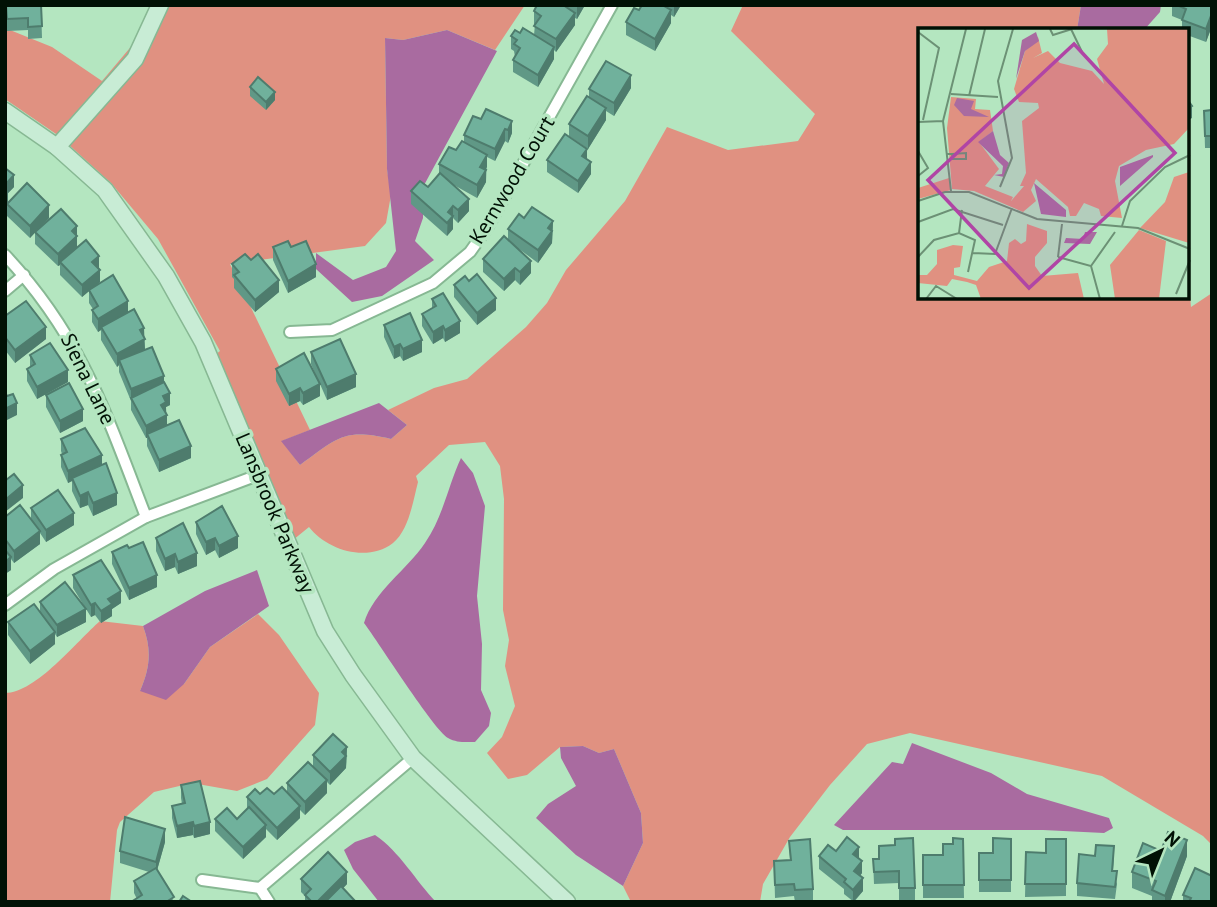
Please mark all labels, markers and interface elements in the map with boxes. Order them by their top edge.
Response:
inset map [918,28,1189,299]
street label: Kernwood Court [463,111,560,249]
street label: Siena Lane [55,329,122,429]
street label: Lansbrook Parkway [230,429,321,597]
north arrow [1126,816,1196,886]
text: N [1160,826,1185,852]

